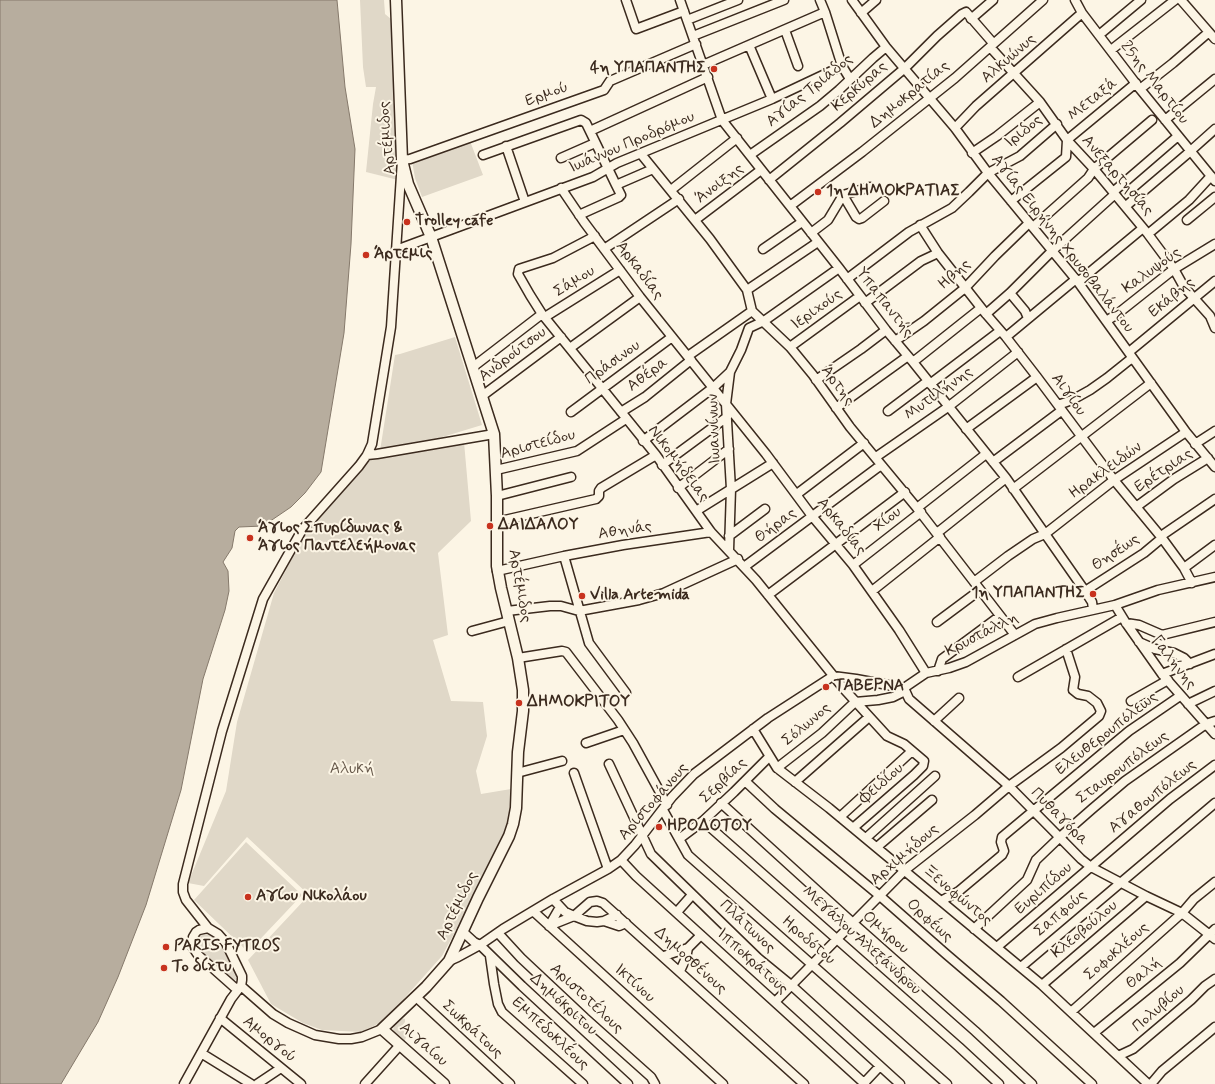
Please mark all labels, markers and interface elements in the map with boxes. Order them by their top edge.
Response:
street label: Αλκυώνυς [978,30,1040,88]
street label: 25ης Μαρτίου [1116,38,1192,128]
street label: Αγίας Τριάδος [763,50,857,132]
street label: Δημοκρατίας [866,57,954,133]
street label: Κερκύρας [828,58,892,116]
place label: 4η ΥΠΑΠΑΝΤΗΣ [590,59,706,79]
marker: 4η ΥΠΑΠΑΝΤΗΣ [709,64,719,74]
street label: Μεταξά [1064,74,1122,126]
street label: Ερμού [523,78,571,112]
street label: Αρτέμιδος [375,100,401,176]
street label: Ιωάννου Προδρόμου [566,108,698,178]
street label: Ιριδος [1001,111,1047,153]
street label: Ανεξαρτησίας [1077,132,1157,220]
street label: Αγίας Ειρήνης Χρυσοβαλάντου [986,151,1138,337]
street label: Άνοιξης [692,160,748,208]
place label: 1η ΔΗΜΟΚΡΑΤΙΑΣ [826,182,960,202]
marker: 1η ΔΗΜΟΚΡΑΤΙΑΣ [813,187,823,197]
place label: Trolley cafe [415,212,493,232]
marker: Trolley cafe [402,217,412,227]
street label: Αρκαδίας [611,238,667,304]
street label: Καλυψούς [1119,243,1185,299]
place label: Άρτεμις [374,245,432,265]
marker: Άρτεμις [361,250,371,260]
street label: Ηβης [935,256,975,294]
street label: Σάμου [551,262,599,302]
street label: Υπαπαντής [851,264,917,342]
street label: Εκάβης [1145,274,1199,322]
street label: Ιεριχούς [788,285,846,335]
street label: Ανδρούτσου [475,323,551,387]
street label: Πράσινου [582,337,644,389]
street label: Αθέρα [624,353,672,397]
street label: Άρτης [816,362,858,410]
street label: Μυτιλήνης [901,363,977,425]
street label: Αιγίου [1046,370,1090,420]
street label: Ιωαννίνων [704,393,726,465]
street label: Νικομήδειας [643,422,713,506]
street label: Αριστείδου [499,426,577,464]
street label: Ηρακλειδών [1066,438,1146,504]
street label: Ερέτριας [1131,445,1197,497]
street label: Αρκαδίας [812,494,870,560]
street label: Χίου [870,503,906,537]
street label: Θήρας [751,504,801,548]
place label: ΔΑΙΔΑΛΟΥ [498,516,579,536]
street label: Αθηνάς [597,517,653,545]
place label: Άγιος Σπυρίδωνας & Άγιος Παντελεήμονας [258,519,416,557]
marker: ΔΑΙΔΑΛΟΥ [485,521,495,531]
street label: Θησέως [1088,530,1144,576]
marker: Άγιος Σπυρίδωνας & Άγιος Παντελεήμονας [245,533,255,543]
street label: Αρτέμιδος [503,548,535,624]
place label: 1η ΥΠΑΠΑΝΤΗΣ [971,584,1085,604]
place label: Villa Artemida [590,586,690,606]
marker: 1η ΥΠΑΠΑΝΤΗΣ [1088,589,1098,599]
marker: Villa Artemida [577,591,587,601]
street label: Κρυστάλλη [942,608,1022,662]
street label: Γαλήνης [1146,632,1200,694]
place label: ΤΑΒΕΡΝΑ [834,677,904,697]
marker: ΤΑΒΕΡΝΑ [821,682,831,692]
street label: Ελευθερουπόλεως [1052,688,1162,780]
place label: ΔΗΜΟΚΡΙΤΟΥ [527,693,630,713]
marker: ΔΗΜΟΚΡΙΤΟΥ [514,698,524,708]
street label: Σόλωνος [779,699,835,751]
street label: Σταυρουπόλεως [1073,727,1173,809]
street label: Σερβίας [697,754,751,808]
street label: Αγαθουπόλεως [1105,756,1201,838]
street label: Αριστοφάνους [615,759,693,845]
street label: Φειδίου [856,759,908,809]
park label: Αλυκή [330,760,374,780]
street label: Πυθαγόρα [1026,784,1092,850]
place label: ΗΡΟΔΟΤΟΥ [667,817,752,837]
street label: Αρχιμήδους [867,820,943,890]
marker: ΗΡΟΔΟΤΟΥ [654,822,664,832]
street label: Ευριπίδου [1011,859,1077,919]
street label: Ξενοφώντος [918,861,996,931]
street label: Αρτέμιδος [433,868,483,944]
street label: Μεγάλου Αλεξάνδρου [797,882,925,1000]
place label: Αγίου Νικολάου [256,887,367,907]
street label: Σαπφούς [1031,887,1091,941]
marker: Αγίου Νικολάου [243,892,253,902]
street label: Ορφέως [902,895,956,947]
street label: Πλάτωνος [715,896,779,958]
street label: Κλεοβούλου [1048,897,1122,963]
street label: Ομήρου [858,907,912,959]
street label: Ηροδότου [777,912,839,970]
street label: Σοφοκλέους [1081,919,1153,985]
street label: Δημοσθένους [650,923,730,999]
street label: Ιπποκράτους [712,925,792,999]
place label: PARIS FYTROS [174,937,280,957]
marker: PARIS FYTROS [161,942,171,952]
street label: Θαλή [1122,954,1166,994]
place label: Το δίχτυ [172,958,231,978]
street label: Αριστοτέλους [545,960,627,1038]
street label: Ικτίνου [610,961,658,1007]
marker: Το δίχτυ [159,963,169,973]
street label: Δημόκριτου [525,970,601,1040]
street label: Πολυβίου [1129,981,1189,1037]
street label: Εμπεδοκλέους [507,993,593,1075]
street label: Σωκράτους [437,997,507,1063]
street label: Αμοργού [238,1013,300,1067]
street label: Αιγαίου [395,1019,451,1071]

